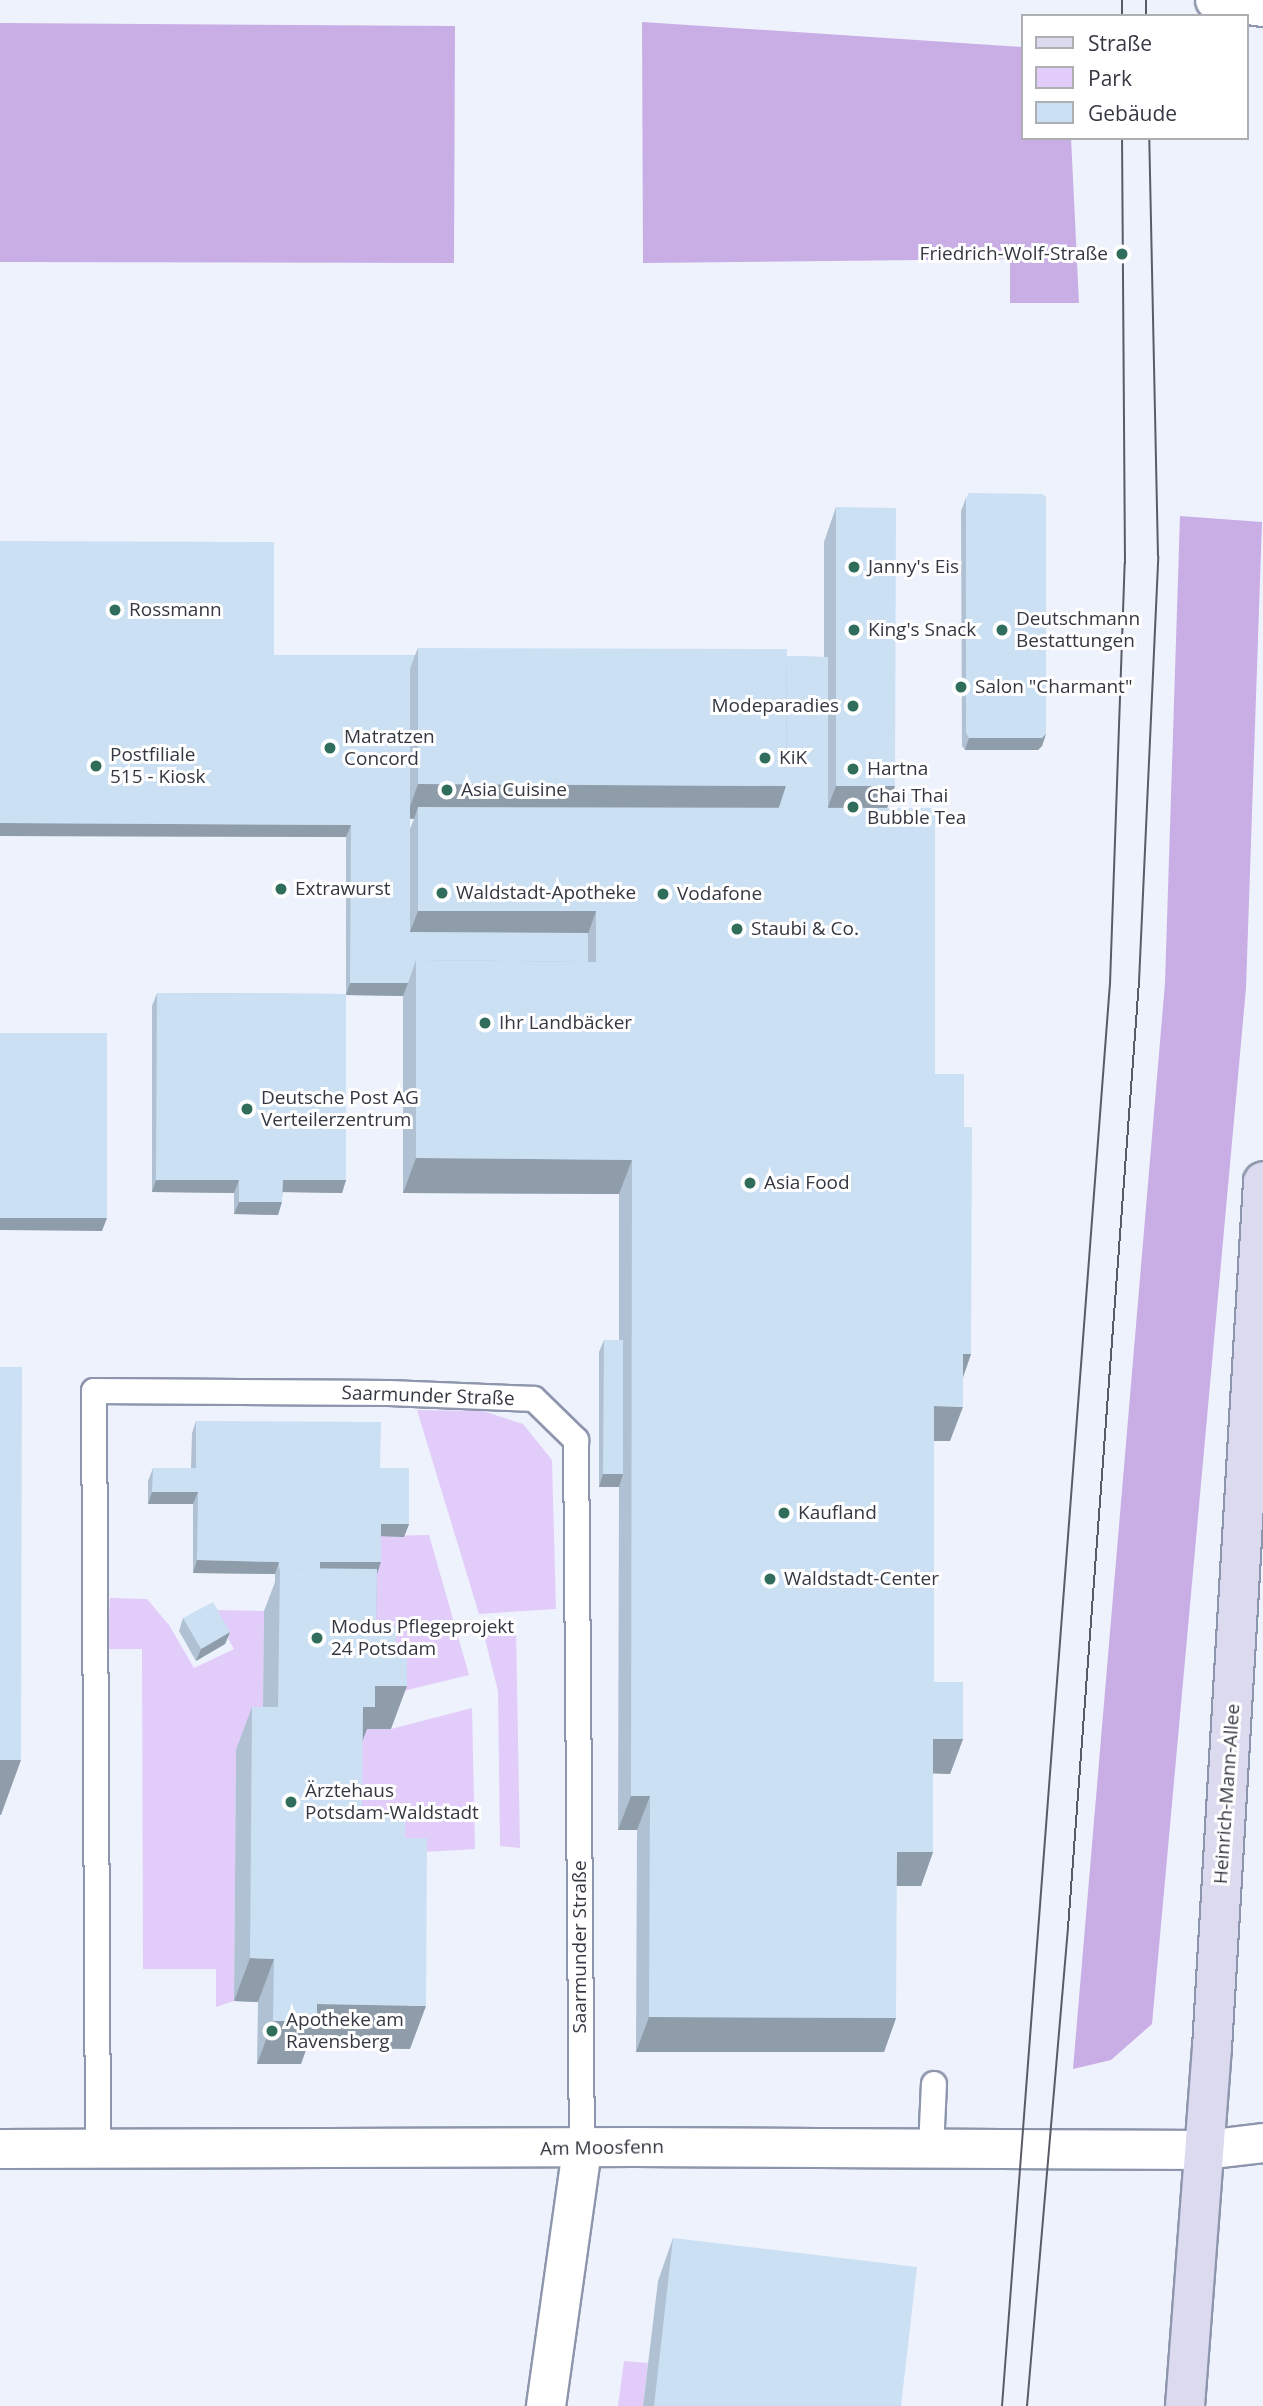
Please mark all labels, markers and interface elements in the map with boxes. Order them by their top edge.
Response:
legend [1021,14,1249,140]
text: Straße [1088,29,1152,57]
text: Park [1088,64,1132,92]
text: Gebäude [1088,99,1177,127]
place label: Friedrich-Wolf-Straße [920,243,1108,265]
marker: Friedrich-Wolf-Straße [1114,246,1130,262]
place label: Janny's Eis [868,556,959,578]
marker: Janny's Eis [846,559,862,575]
place label: Rossmann [129,599,222,621]
marker: Rossmann [107,602,123,618]
place label: Deutschmann Bestattungen [1016,608,1140,652]
place label: King's Snack [868,619,976,641]
marker: King's Snack [846,622,862,638]
marker: Deutschmann Bestattungen [994,622,1010,638]
place label: Salon "Charmant" [975,676,1132,698]
marker: Salon "Charmant" [953,679,969,695]
place label: Modeparadies [712,695,839,717]
marker: Modeparadies [845,698,861,714]
place label: Matratzen Concord [344,726,435,770]
marker: Matratzen Concord [322,740,338,756]
place label: Postfiliale 515 - Kiosk [110,744,205,788]
place label: KiK [779,747,807,769]
marker: KiK [757,750,773,766]
marker: Postfiliale 515 - Kiosk [88,758,104,774]
place label: Hartna [867,758,928,780]
marker: Hartna [845,761,861,777]
place label: Asia Cuisine [461,779,567,801]
marker: Asia Cuisine [439,782,455,798]
place label: Chai Thai Bubble Tea [867,785,966,829]
marker: Chai Thai Bubble Tea [845,799,861,815]
place label: Extrawurst [295,878,391,900]
marker: Extrawurst [273,881,289,897]
place label: Waldstadt-Apotheke [456,882,636,904]
place label: Vodafone [677,883,762,905]
marker: Waldstadt-Apotheke [434,885,450,901]
marker: Vodafone [655,886,671,902]
place label: Staubi & Co. [751,918,859,940]
marker: Staubi & Co. [729,921,745,937]
place label: Ihr Landbäcker [499,1012,632,1034]
marker: Ihr Landbäcker [477,1015,493,1031]
place label: Deutsche Post AG Verteilerzentrum [261,1087,419,1131]
marker: Deutsche Post AG Verteilerzentrum [239,1101,255,1117]
place label: Asia Food [764,1172,850,1194]
marker: Asia Food [742,1175,758,1191]
street label: Saarmunder Straße [341,1382,515,1410]
place label: Kaufland [798,1502,877,1524]
marker: Kaufland [776,1505,792,1521]
place label: Waldstadt-Center [784,1568,939,1590]
marker: Waldstadt-Center [762,1571,778,1587]
place label: Modus Pflegeprojekt 24 Potsdam [331,1616,514,1660]
marker: Modus Pflegeprojekt 24 Potsdam [309,1630,325,1646]
street label: Heinrich-Mann-Allee [1209,1703,1245,1885]
place label: Ärztehaus Potsdam-Waldstadt [305,1780,479,1824]
marker: Ärztehaus Potsdam-Waldstadt [283,1794,299,1810]
street label: Saarmunder Straße [569,1860,591,2034]
place label: Apotheke am Ravensberg [286,2009,404,2053]
marker: Apotheke am Ravensberg [264,2023,280,2039]
street label: Am Moosfenn [540,2136,664,2160]

